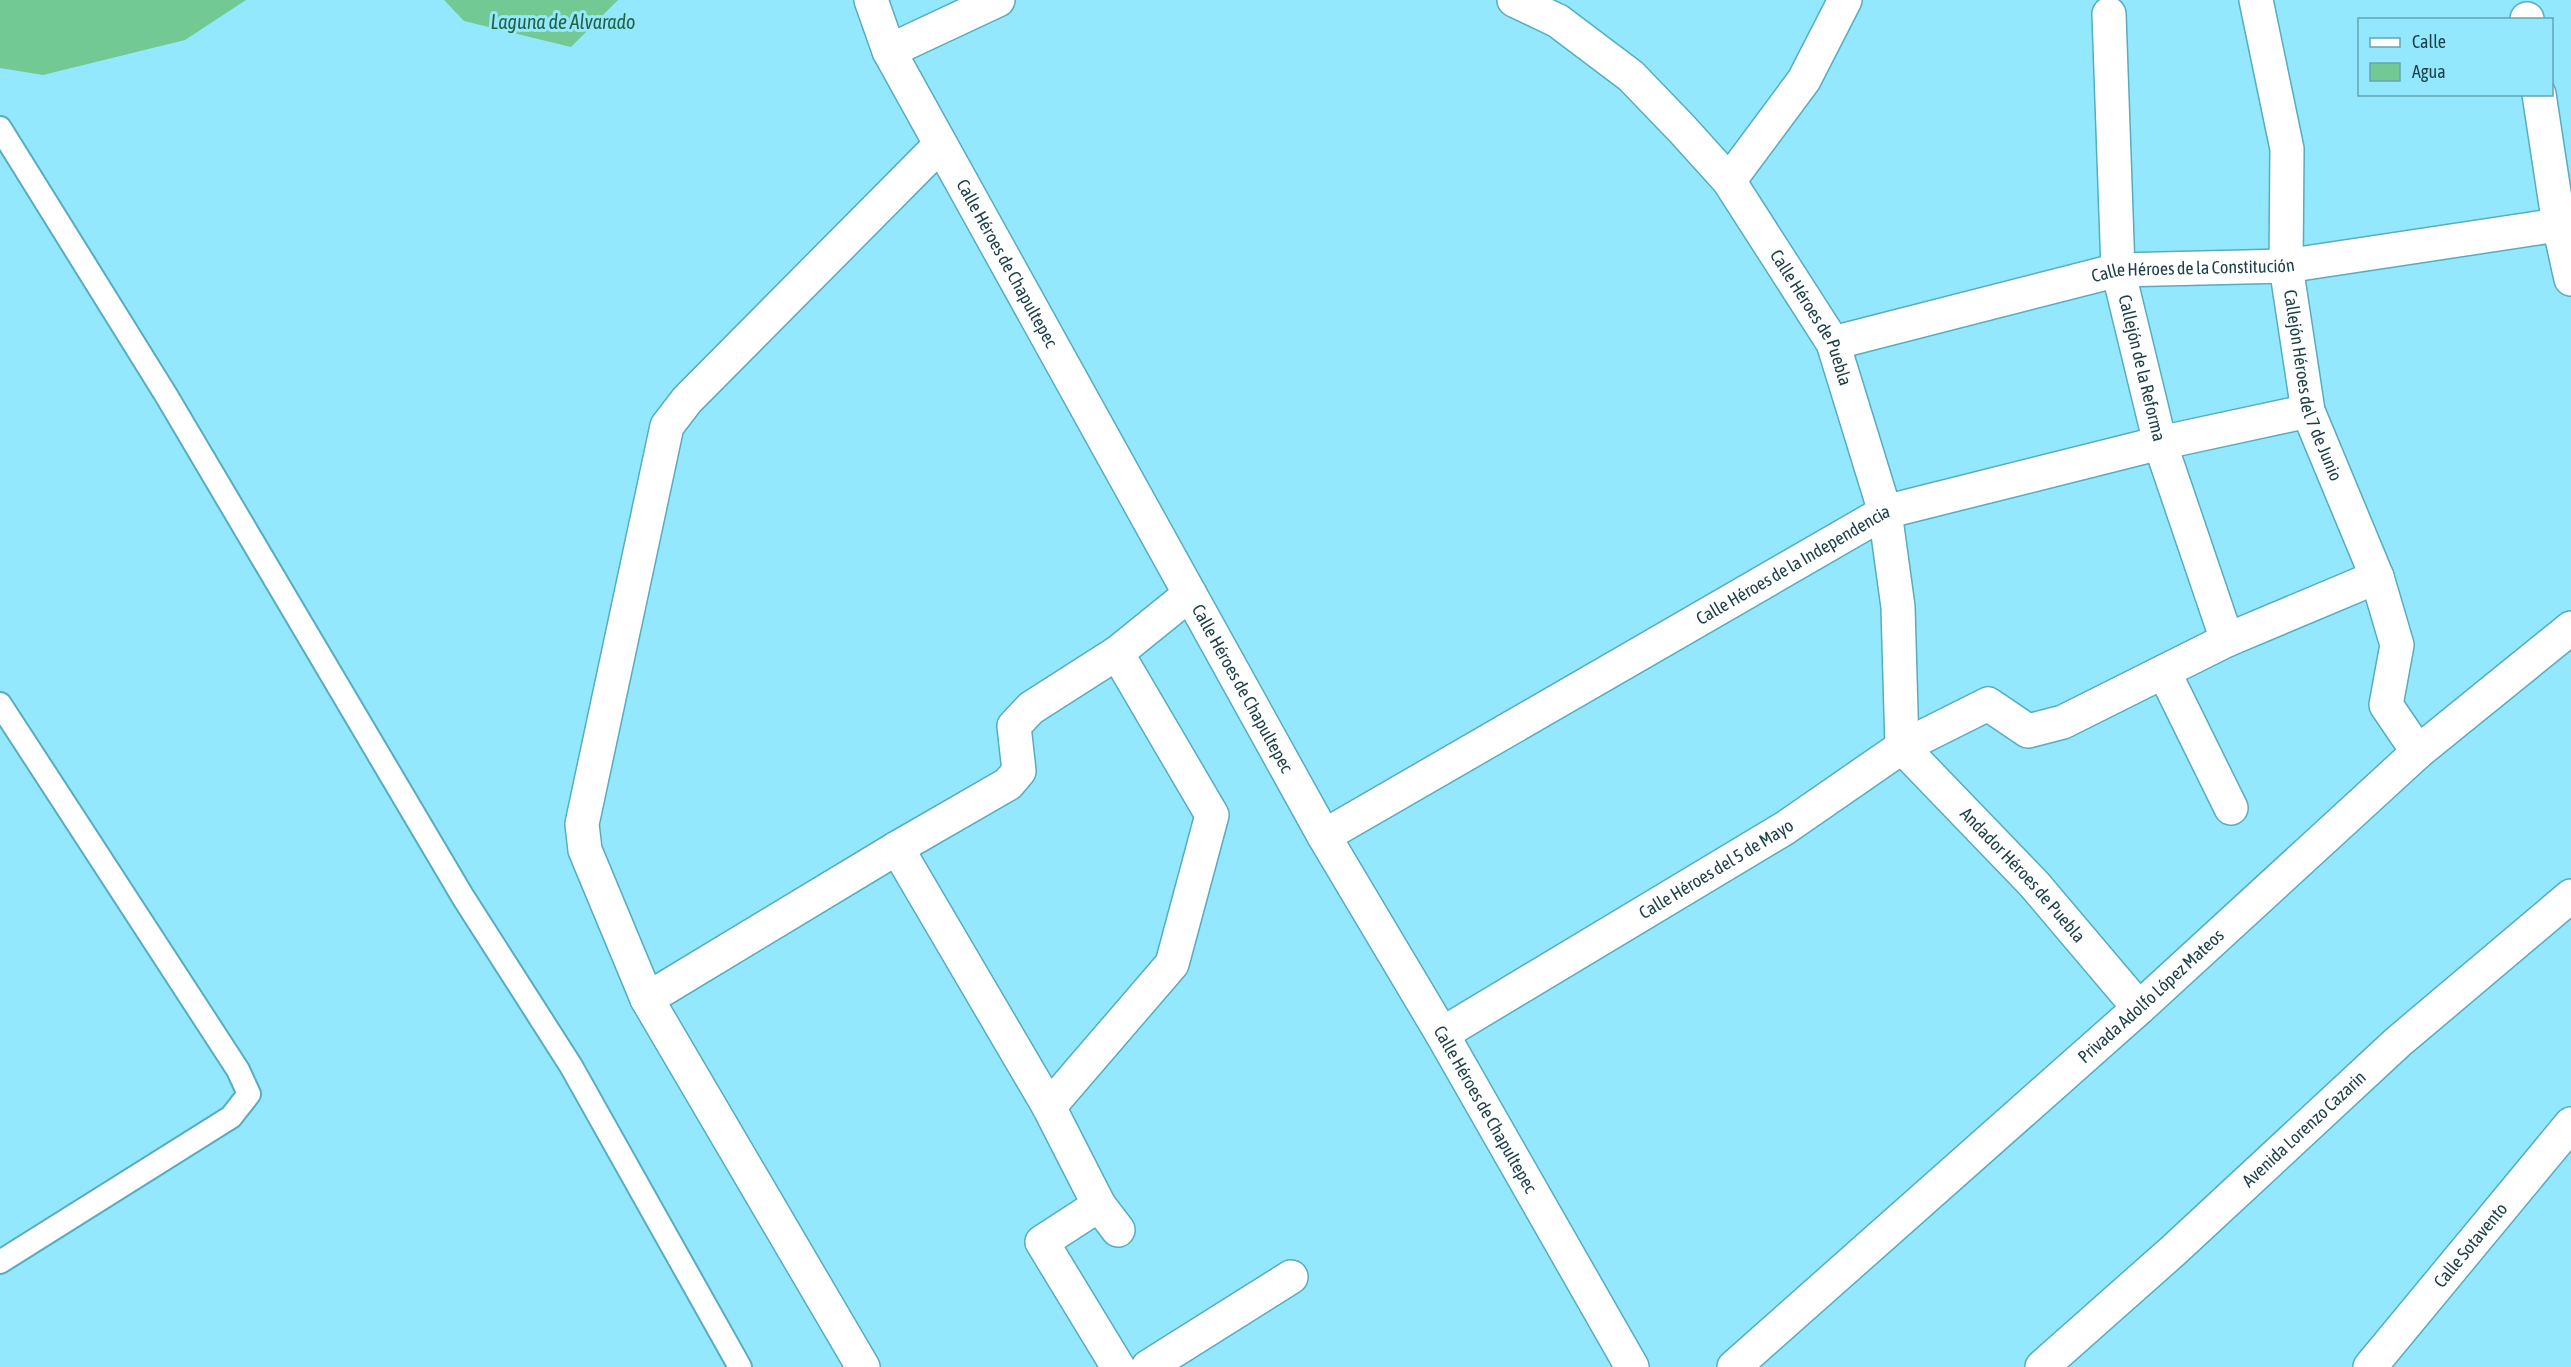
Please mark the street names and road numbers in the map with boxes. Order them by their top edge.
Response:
street label: Calle Héroes de Chapultepec [952,176,1062,351]
street label: Calle Héroes de Puebla [1766,246,1856,388]
street label: Calle Héroes de la Constitución [2089,254,2296,286]
street label: Callejón Héroes del 7 de Junio [2280,288,2347,484]
street label: Callejón de la Reforma [2114,293,2170,443]
street label: Calle Héroes de la Independencia [1692,500,1892,629]
street label: Calle Héroes de Chapultepec [1188,601,1298,776]
street label: Andador Héroes de Puebla [1956,803,2090,946]
street label: Calle Héroes del 5 de Mayo [1635,814,1797,923]
street label: Privada Adolfo López Mateos [2073,925,2228,1067]
street label: Calle Héroes de Chapultepec [1430,1022,1542,1197]
street label: Avenida Lorenzo Cazarin [2238,1066,2370,1191]
street label: Calle Sotavento [2429,1198,2511,1292]

